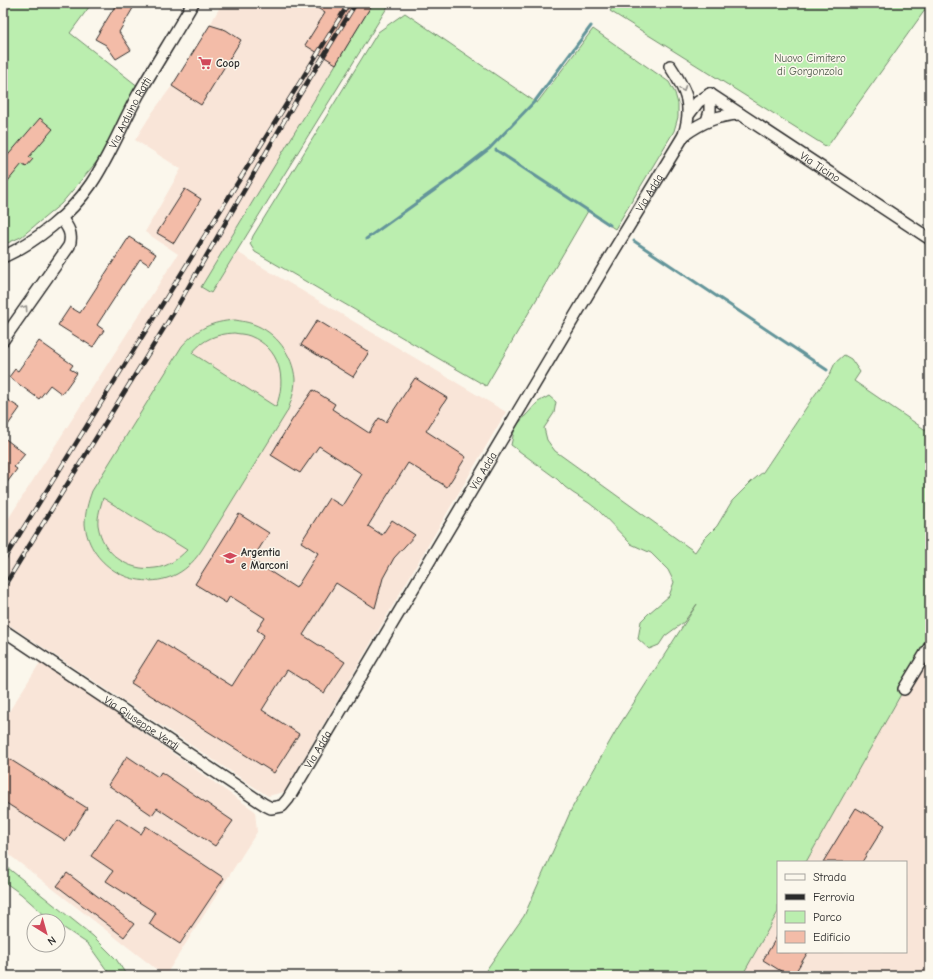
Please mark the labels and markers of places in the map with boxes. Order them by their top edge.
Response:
supermarket icon: Coop [197,55,213,71]
place label: Coop [216,57,240,70]
place label: Argentia e Marconi [241,546,288,572]
school or university icon: Argentia e Marconi [222,550,238,566]

